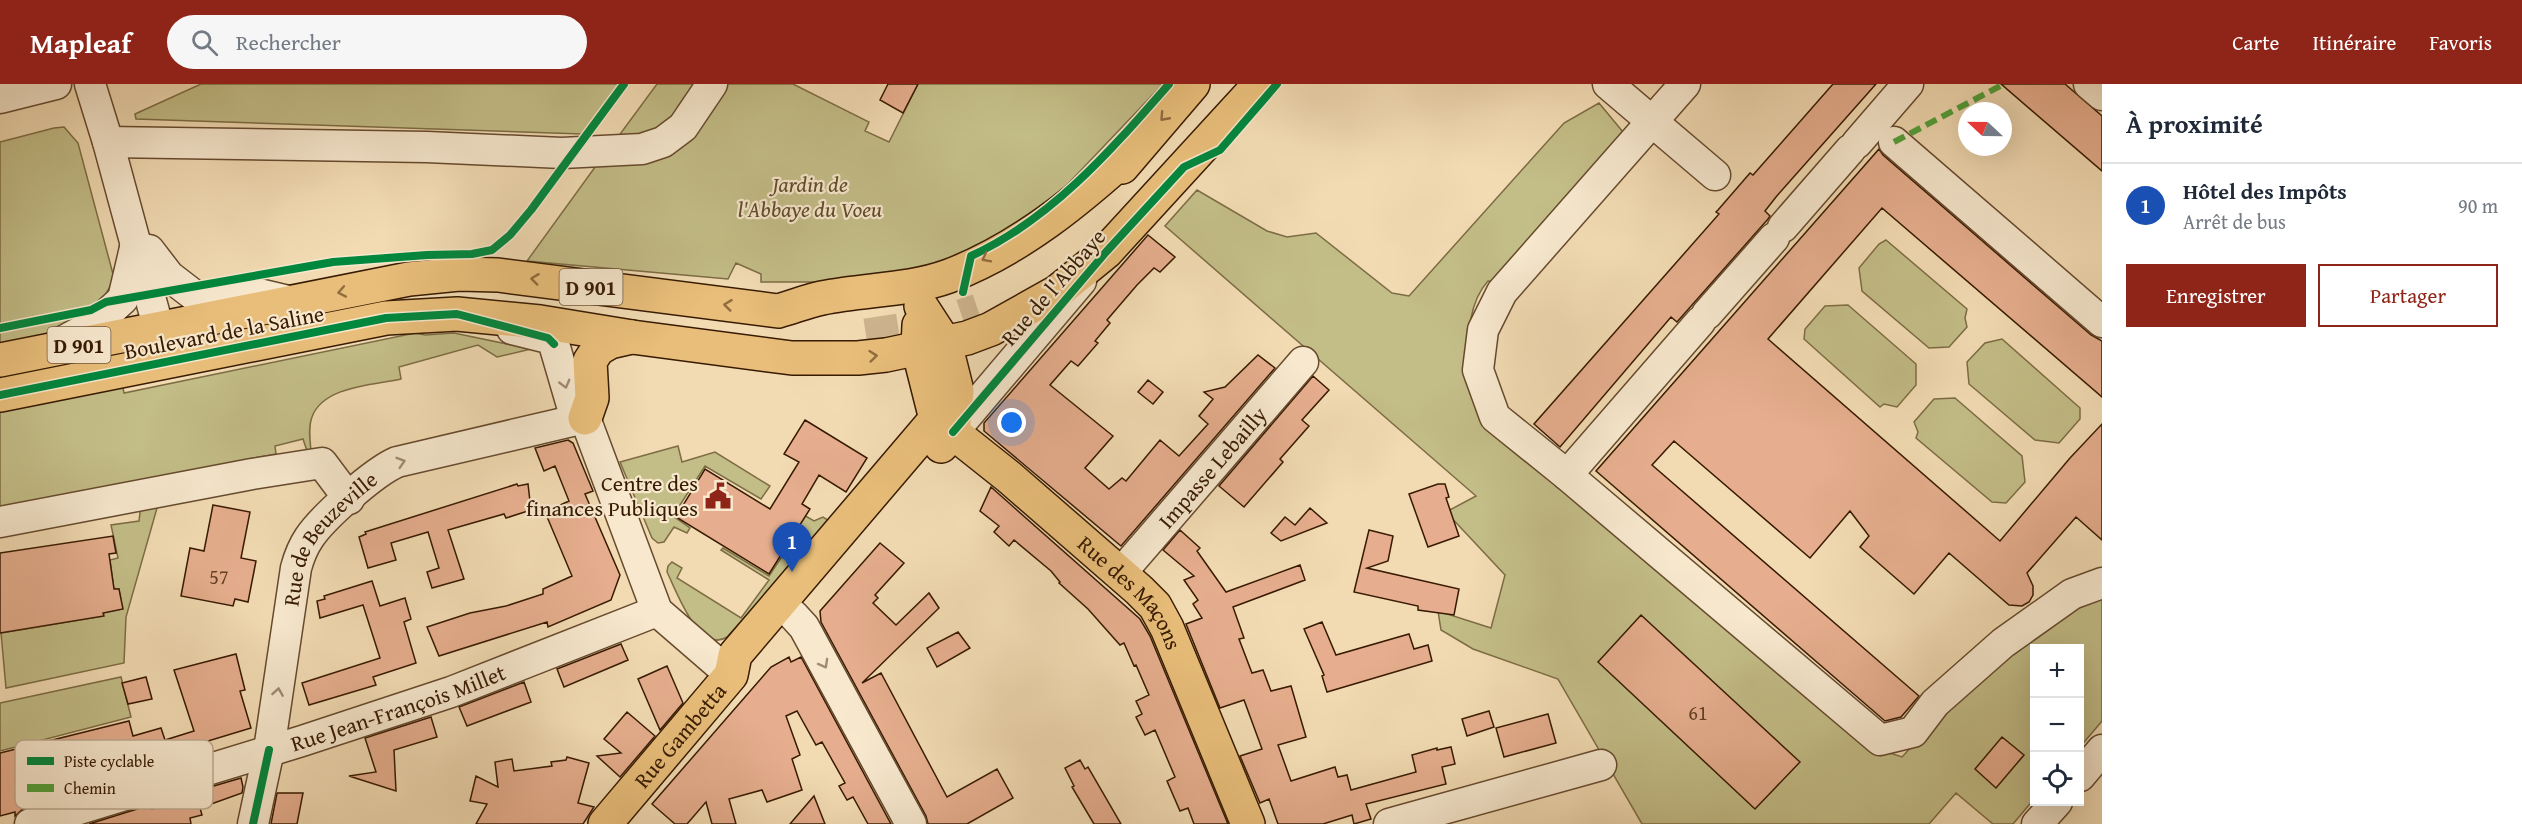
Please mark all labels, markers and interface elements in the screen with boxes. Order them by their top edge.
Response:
search box [167,15,587,69]
text: Mapleaf [30,22,131,63]
icon: search [188,26,221,59]
text: Rechercher [236,26,341,58]
text: Carte [2232,27,2279,58]
text: Itinéraire [2312,27,2396,58]
text: Favoris [2429,27,2492,58]
north arrow [1958,102,2012,156]
text: À proximité [2126,104,2263,143]
one-way arrow [1160,110,1171,121]
park label: Jardin de l'Abbaye du Voeu [738,168,882,225]
text: Hôtel des Impôts [2183,175,2347,207]
text: 1 [2140,191,2151,220]
text: 90 m [2458,191,2498,220]
text: Arrêt de bus [2183,207,2286,236]
street label: Rue de l'Abbaye [993,221,1113,353]
one-way arrow [981,251,992,262]
button: Enregistrer [2126,264,2306,327]
button: Partager [2318,264,2498,327]
road number: D 901 [560,269,622,305]
one-way arrow [531,274,540,286]
one-way arrow [337,285,347,298]
street label: Boulevard de la Saline [121,297,327,367]
one-way arrow [724,299,733,311]
road number: D 901 [48,327,110,363]
one-way arrow [868,350,877,363]
one-way arrow [558,379,570,389]
street label: Impasse Lebailly [1150,399,1274,535]
your location [997,408,1026,437]
one-way arrow [395,457,406,469]
street label: Rue de Beuzeville [275,463,384,608]
place label: Centre des finances Publiques [526,467,698,524]
public building icon: Centre des finances Publiques [703,481,733,511]
pin: 1 [772,522,812,572]
street label: Rue des Maçons [1071,528,1190,654]
house number: 57 [209,562,229,591]
map controls [2030,644,2084,806]
button: + [2030,644,2084,698]
street label: Rue Jean-François Millet [287,656,510,760]
one-way arrow [817,658,829,668]
street label: Rue Gambetta [626,675,734,795]
one-way arrow [271,688,283,697]
house number: 61 [1688,698,1708,727]
button: − [2030,698,2084,752]
legend [15,740,213,809]
text: Piste cyclable [64,749,154,773]
button: locate [2030,752,2084,806]
text: Chemin [64,776,116,800]

